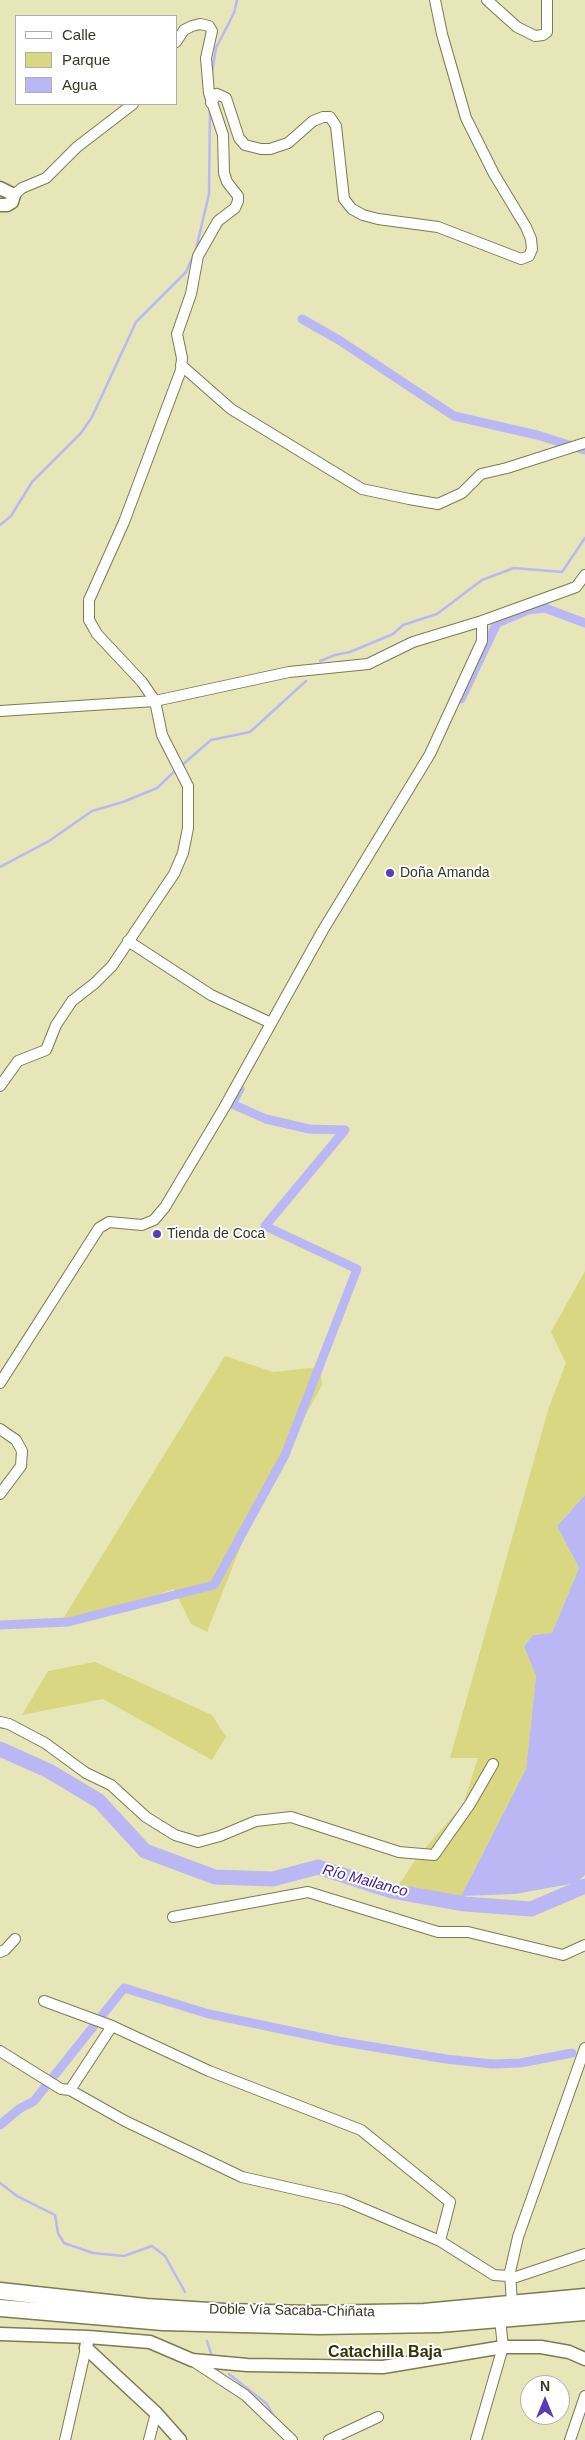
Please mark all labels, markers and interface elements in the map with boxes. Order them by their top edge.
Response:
legend [15,15,178,105]
text: Calle [62,26,96,43]
text: Parque [62,51,110,68]
text: Agua [62,76,97,93]
place label: Doña Amanda [400,865,490,881]
marker: Doña Amanda [384,867,396,879]
place label: Tienda de Coca [167,1226,265,1242]
marker: Tienda de Coca [151,1228,163,1240]
water label: Río Mailanco [320,1861,410,1901]
street label: Doble Vía Sacaba-Chiñata [209,2301,375,2321]
district label: Catachilla Baja [328,2343,442,2363]
north arrow [520,2375,570,2425]
text: N [540,2378,550,2394]

